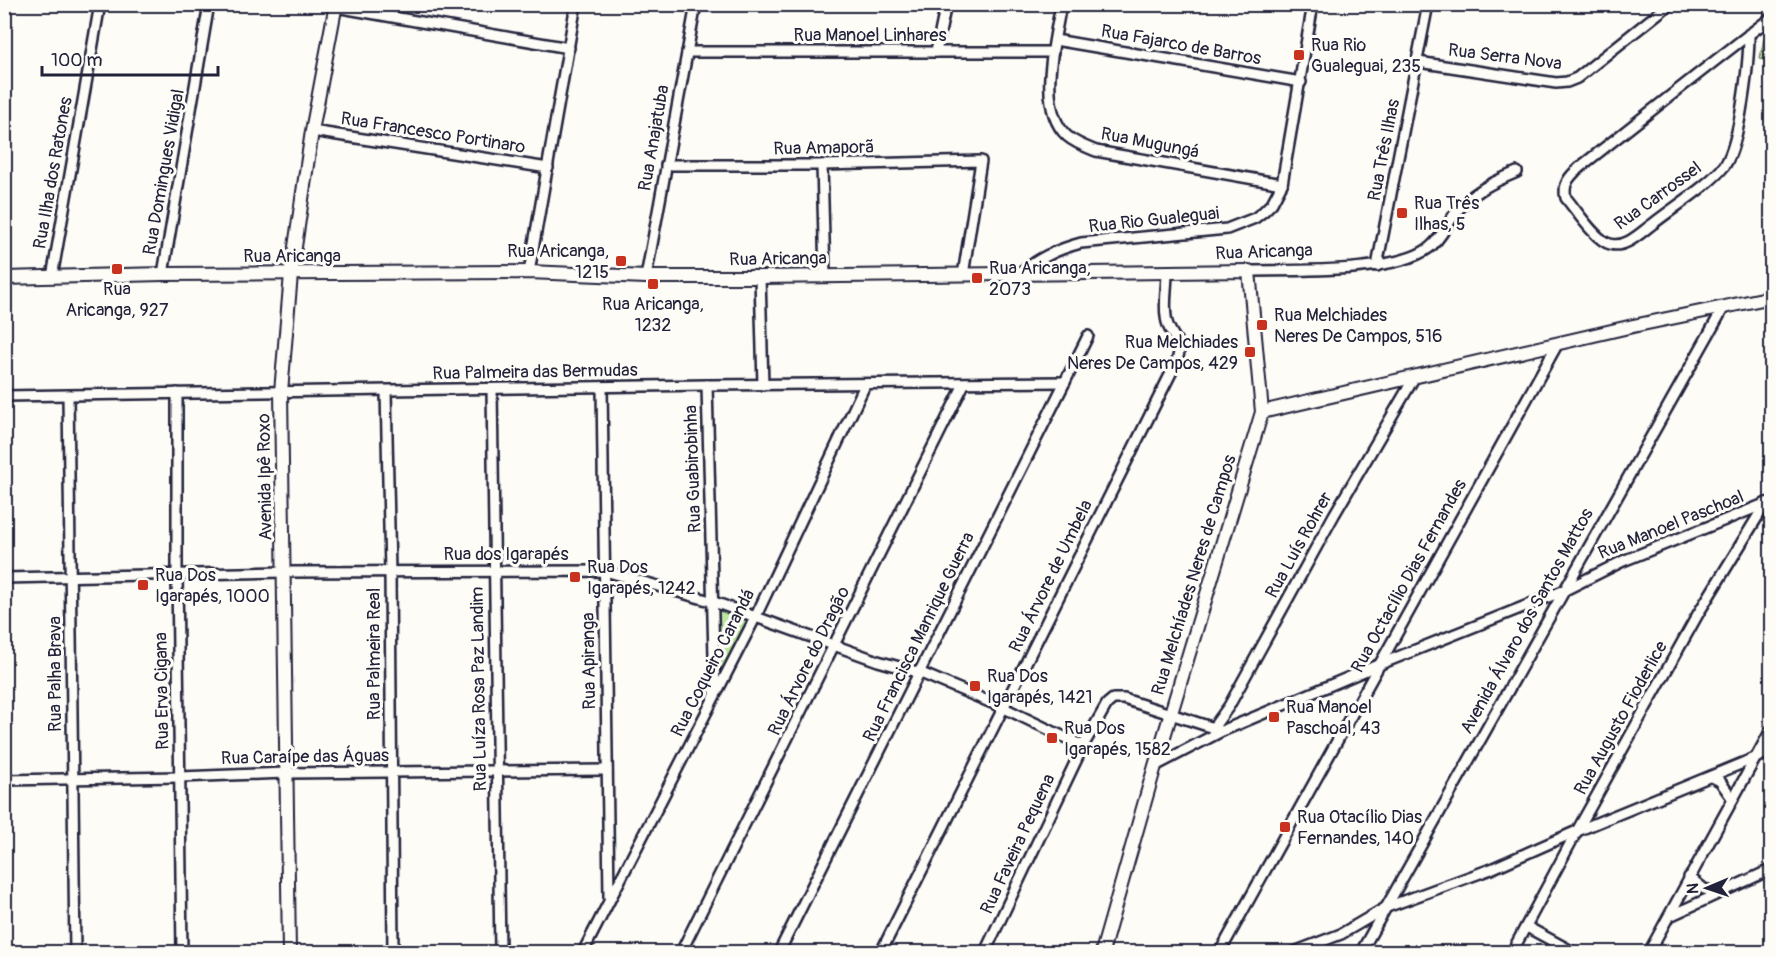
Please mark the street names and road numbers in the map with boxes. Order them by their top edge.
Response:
street label: Rua Fajarco de Barros [1099,20,1263,70]
street label: Rua Manoel Linhares [794,24,946,47]
street label: Rua Serra Nova [1447,39,1563,75]
street label: Rua Anajatuba [633,83,675,193]
street label: Rua Domingues Vidigal [138,87,190,257]
street label: Rua Ilha dos Ratones [28,95,78,251]
street label: Rua Três Ilhas [1363,97,1405,203]
street label: Rua Francesco Portinaro [339,107,527,159]
street label: Rua Mugungá [1099,122,1201,164]
street label: Rua Amaporã [773,136,875,160]
street label: Rua Carrossel [1610,157,1706,235]
street label: Rua Rio Gualeguai [1088,202,1220,238]
street label: Rua Aricanga [1215,239,1313,265]
street label: Rua Aricanga [243,245,341,268]
street label: Rua Aricanga [729,247,827,271]
street label: Rua Palmeira das Bermudas [432,359,638,385]
street label: Rua Guabirobinha [679,405,707,533]
street label: Avenida Ipê Roxo [252,413,278,541]
street label: Rua Melchíades Neres de Campos [1146,452,1242,698]
street label: Rua Octacílio Dias Fernandes [1346,475,1472,677]
street label: Rua Manoel Paschoal [1595,485,1747,565]
street label: Rua Luís Rohrer [1260,487,1338,602]
street label: Rua Árvore de Umbela [1004,496,1098,656]
street label: Avenida Álvaro dos Santos Mattos [1455,504,1599,738]
street label: Rua Francisca Manrique Guerra [858,528,980,746]
street label: Rua dos Igarapés [443,543,569,566]
street label: Rua Árvore do Dragão [763,582,855,739]
street label: Rua Coqueiro Carandá [666,585,760,741]
street label: Rua Luíza Rosa Paz Landim [466,586,492,792]
street label: Rua Palmeira Real [363,588,386,720]
street label: Rua Apiranga [577,612,601,710]
street label: Rua Palha Brava [44,616,67,732]
street label: Rua Erva Cigana [149,632,175,750]
street label: Rua Augusto Fioderlice [1569,637,1673,799]
street label: Rua Caraípe das Águas [221,744,389,770]
street label: Rua Faveira Pequena [975,770,1061,918]

